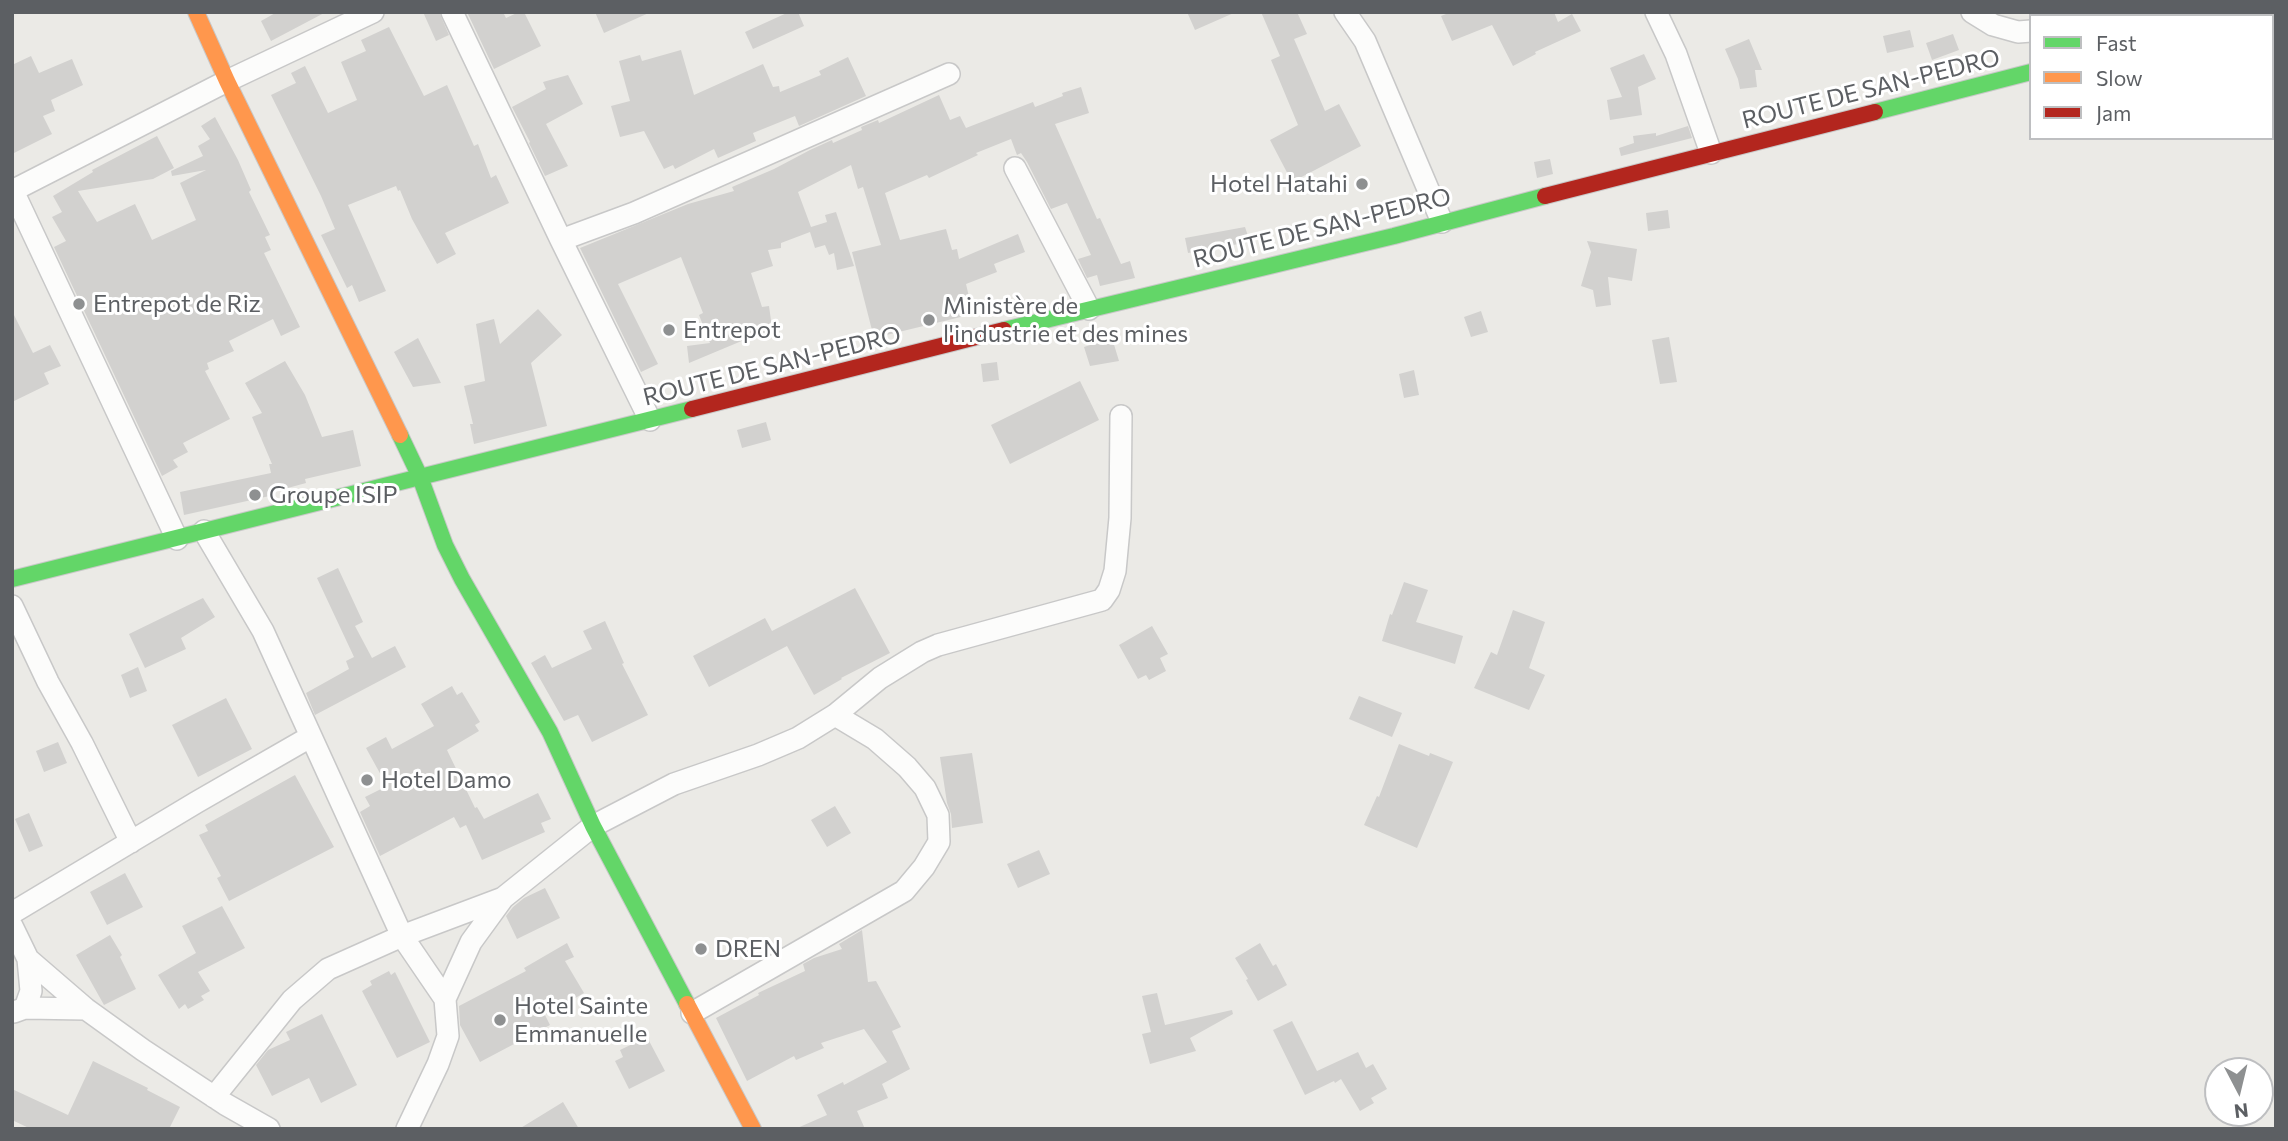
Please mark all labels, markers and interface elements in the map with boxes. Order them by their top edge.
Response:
legend [2029,14,2274,140]
text: Fast [2096,30,2137,55]
street label: ROUTE DE SAN-PEDRO [1739,43,2003,135]
text: Slow [2096,65,2143,90]
text: Jam [2096,100,2131,125]
place label: Hotel Hatahi [1210,170,1348,198]
marker: Hotel Hatahi [1354,176,1370,192]
street label: ROUTE DE SAN-PEDRO [1190,182,1454,274]
place label: Entrepot de Riz [93,290,261,318]
place label: Ministère de l'industrie et des mines [943,292,1188,348]
marker: Entrepot de Riz [71,296,87,312]
marker: Ministère de l'industrie et des mines [921,312,937,328]
place label: Entrepot [683,316,781,344]
street label: ROUTE DE SAN-PEDRO [640,320,904,412]
marker: Entrepot [661,322,677,338]
place label: Groupe ISIP [269,481,398,509]
marker: Groupe ISIP [247,487,263,503]
place label: Hotel Damo [381,766,512,794]
marker: Hotel Damo [359,772,375,788]
place label: DREN [715,935,781,963]
marker: DREN [693,941,709,957]
place label: Hotel Sainte Emmanuelle [514,992,648,1048]
marker: Hotel Sainte Emmanuelle [492,1012,508,1028]
north arrow [2204,1057,2274,1127]
text: N [2233,1099,2250,1124]

